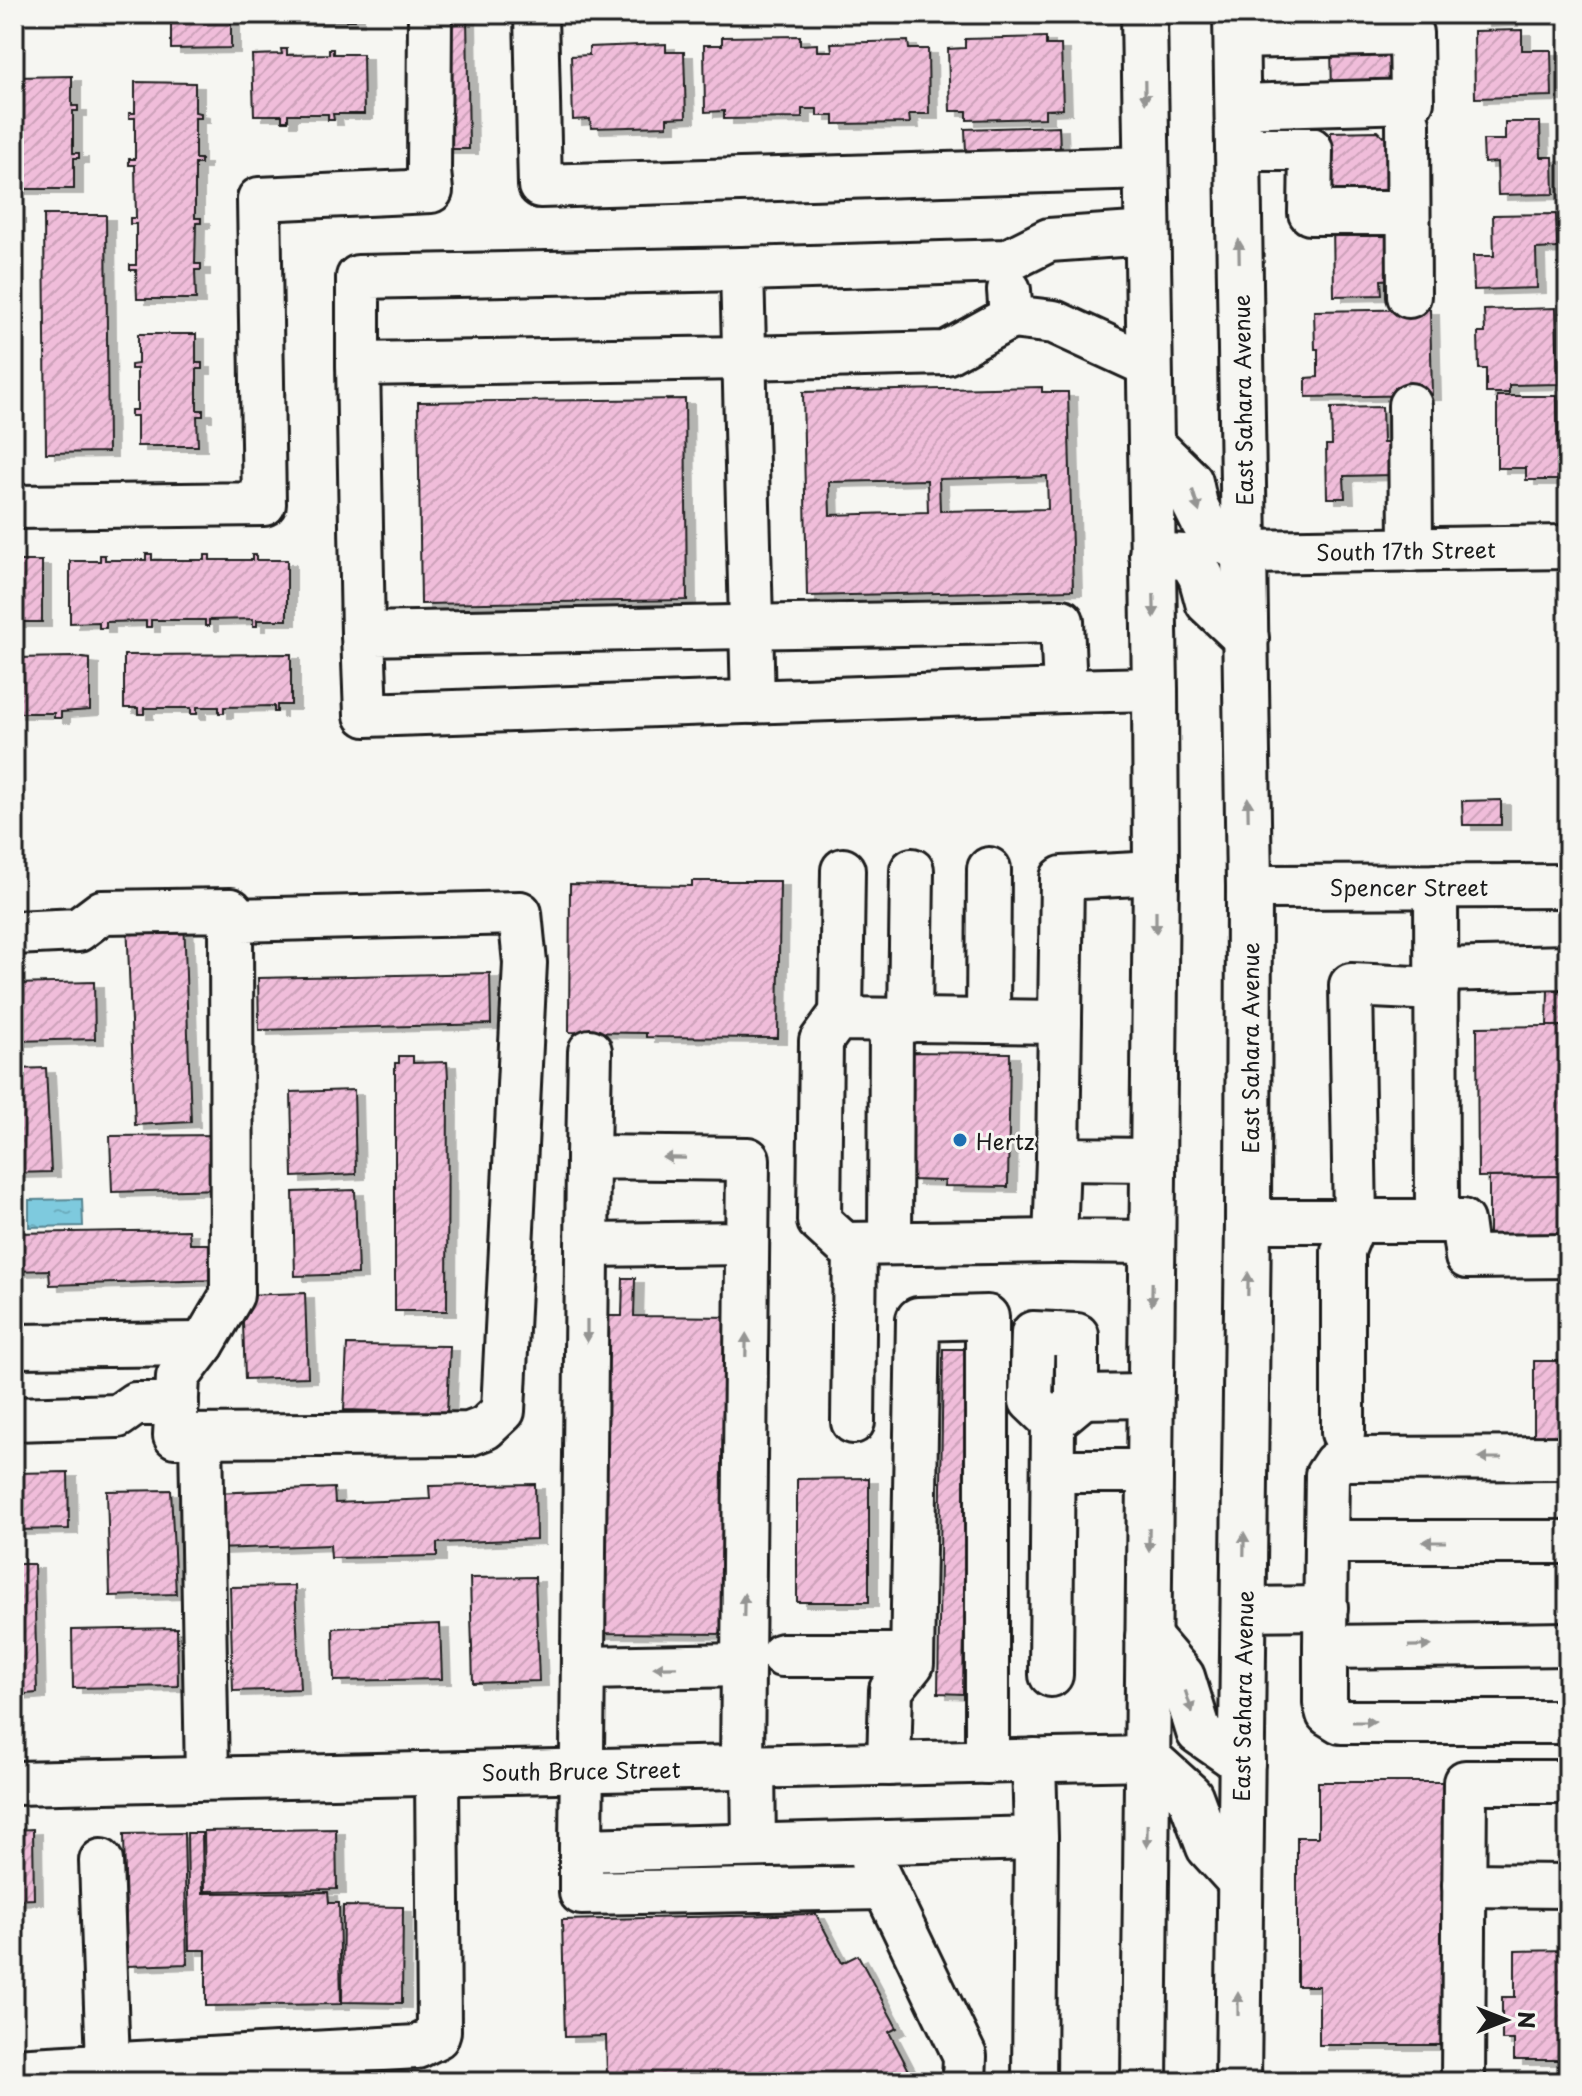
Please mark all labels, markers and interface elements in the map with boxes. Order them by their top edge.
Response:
one-way arrow [1139,80,1151,105]
one-way arrow [1233,238,1245,263]
street label: East Sahara Avenue [1224,294,1260,506]
one-way arrow [1190,489,1202,513]
street label: South 17th Street [1316,532,1496,568]
one-way arrow [1147,594,1160,619]
one-way arrow [1242,796,1255,821]
street label: Spencer Street [1330,870,1488,903]
one-way arrow [1149,910,1162,935]
street label: East Sahara Avenue [1233,942,1266,1154]
place label: Hertz [976,1124,1034,1157]
marker: Hertz [951,1131,969,1149]
one-way arrow [661,1152,686,1164]
one-way arrow [1241,1271,1254,1296]
one-way arrow [1146,1282,1158,1307]
one-way arrow [580,1319,593,1344]
one-way arrow [740,1332,752,1357]
one-way arrow [1477,1452,1502,1464]
one-way arrow [1143,1528,1155,1553]
one-way arrow [1238,1531,1250,1556]
one-way arrow [1421,1536,1446,1548]
street label: East Sahara Avenue [1224,1590,1260,1802]
one-way arrow [738,1592,750,1617]
one-way arrow [1408,1640,1433,1652]
one-way arrow [652,1660,677,1673]
one-way arrow [1184,1690,1196,1714]
one-way arrow [1352,1716,1377,1728]
street label: South Bruce Street [481,1752,681,1788]
one-way arrow [1141,1824,1153,1849]
north arrow [1466,1980,1546,2060]
one-way arrow [1232,1991,1244,2016]
text: N [1511,2011,1544,2029]

